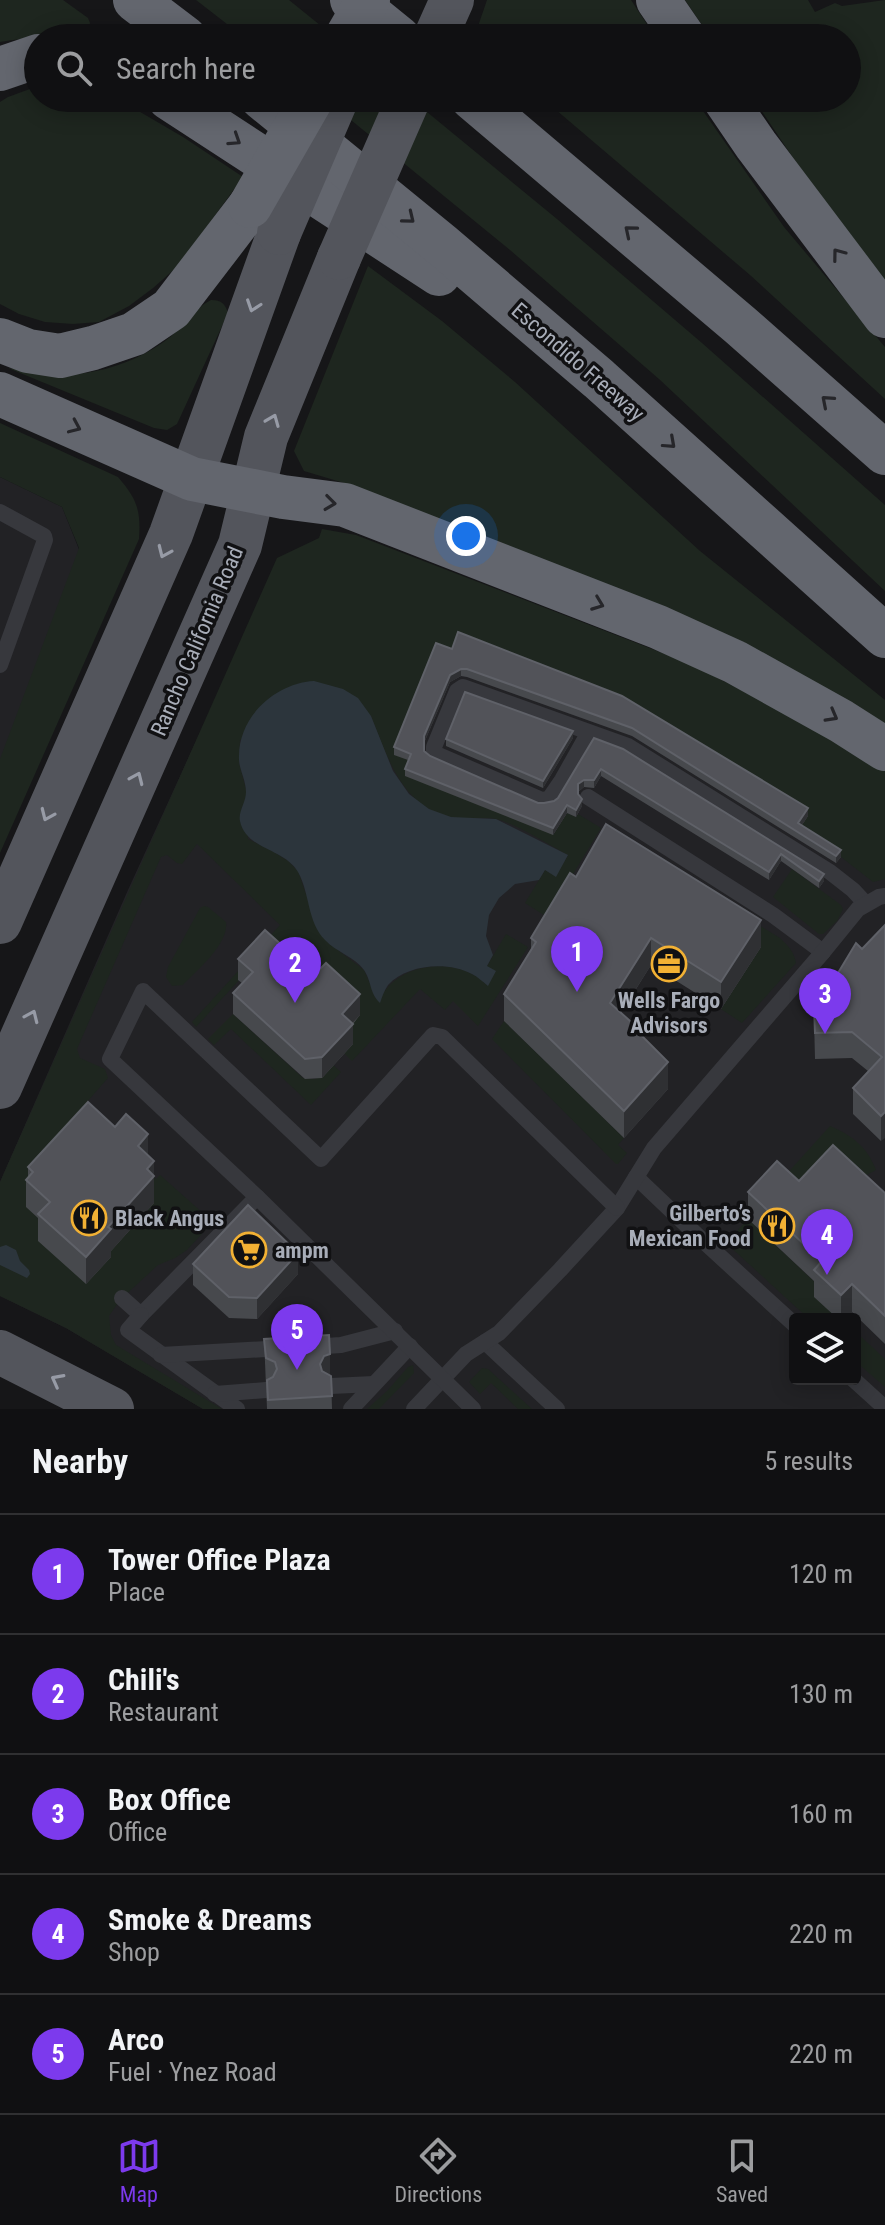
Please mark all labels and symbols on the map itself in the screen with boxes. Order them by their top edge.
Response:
one-way arrow [226,130,241,145]
one-way arrow [400,208,414,223]
one-way arrow [625,226,639,241]
one-way arrow [833,248,847,263]
street label: Escondido Freeway [507,298,649,426]
one-way arrow [247,299,263,313]
one-way arrow [821,396,836,411]
one-way arrow [263,414,280,428]
one-way arrow [66,418,81,434]
one-way arrow [661,433,675,448]
one-way arrow [323,494,337,511]
your location [446,516,486,556]
street label: Rancho California Road [146,543,248,739]
one-way arrow [157,544,173,558]
one-way arrow [590,594,604,611]
one-way arrow [823,706,838,722]
one-way arrow [128,772,144,786]
one-way arrow [41,807,57,821]
pin: 1 [551,926,603,992]
pin: 2 [269,937,321,1003]
office icon: Wells Fargo Advisors [650,945,688,983]
pin: 3 [799,968,851,1034]
place label: Wells Fargo Advisors [618,988,720,1038]
one-way arrow [22,1009,38,1024]
restaurant icon: Black Angus [70,1199,108,1237]
place label: Gilberto’s Mexican Food [629,1201,751,1251]
place label: Black Angus [115,1206,224,1231]
restaurant icon: Gilberto’s Mexican Food [758,1207,796,1245]
pin: 4 [801,1209,853,1275]
supermarket icon: ampm [230,1231,268,1269]
place label: ampm [275,1238,329,1263]
pin: 5 [271,1304,323,1370]
one-way arrow [50,1374,65,1389]

